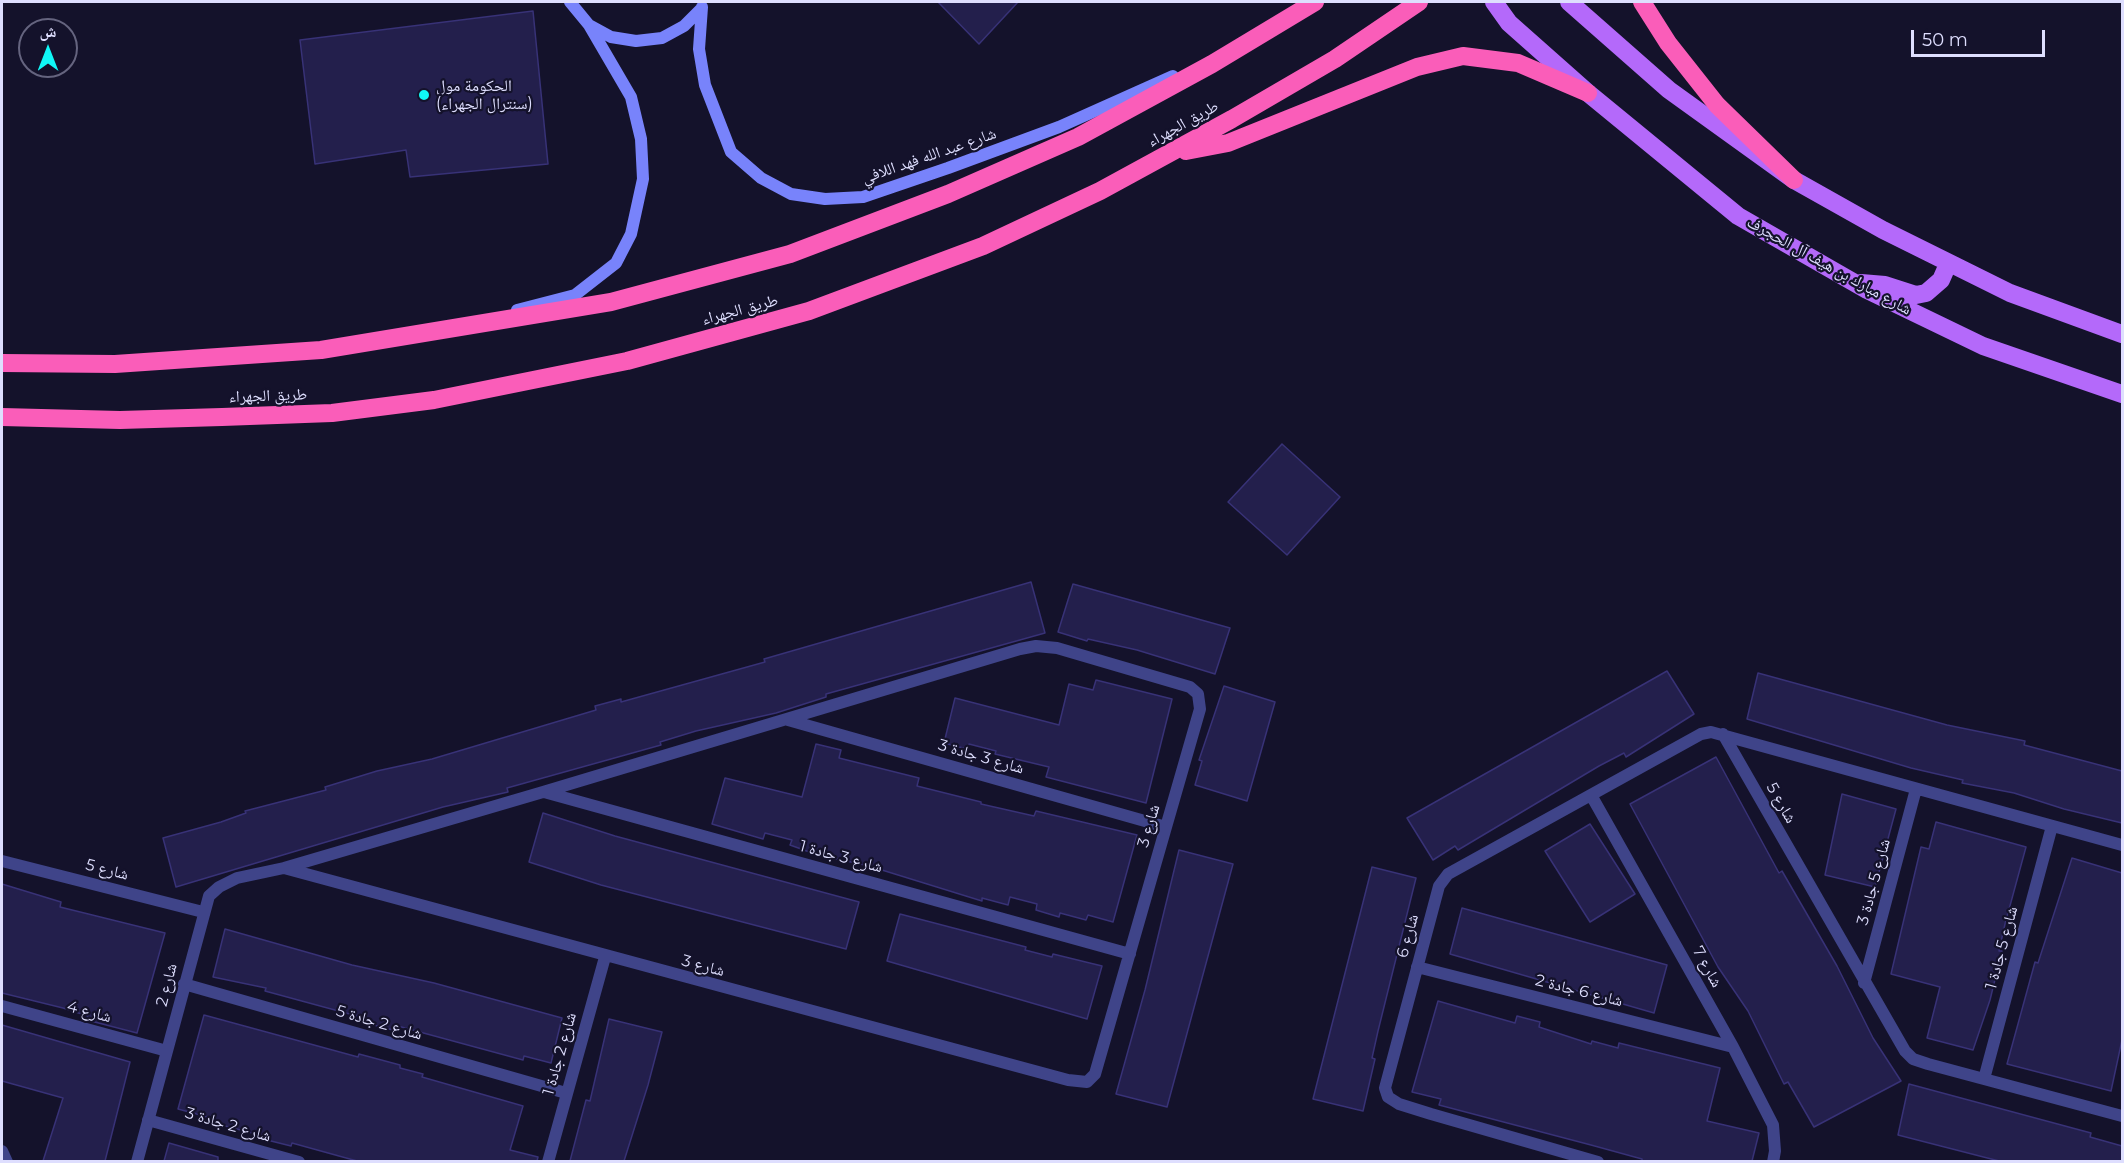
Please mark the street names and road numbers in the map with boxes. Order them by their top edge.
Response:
street label: طريق الجهراء [1144,97,1222,151]
street label: شارع عبد الله فهد اللافي [859,124,999,188]
street label: شارع مبارك بن هيف آل الحجرف [1743,213,1915,319]
street label: طريق الجهراء [700,291,780,329]
street label: طريق الجهراء [229,385,307,407]
street label: شارع 3 جادة 3 [936,736,1026,778]
street label: شارع 5 [1762,779,1800,827]
street label: شارع 3 [1134,802,1164,850]
street label: شارع 3 جادة 1 [797,837,885,877]
street label: شارع 5 جادة 3 [1853,837,1895,927]
street label: شارع 5 [83,855,131,885]
street label: شارع 5 جادة 1 [1982,904,2022,992]
street label: شارع 6 [1393,912,1423,960]
street label: شارع 7 [1688,943,1726,991]
street label: شارع 3 [679,951,727,981]
street label: شارع 2 [152,961,182,1009]
street label: شارع 6 جادة 2 [1533,971,1625,1011]
street label: شارع 4 [65,997,113,1027]
street label: شارع 2 جادة 5 [334,1002,424,1044]
street label: شارع 2 جادة 1 [539,1010,581,1098]
street label: شارع 2 جادة 3 [183,1104,273,1146]

